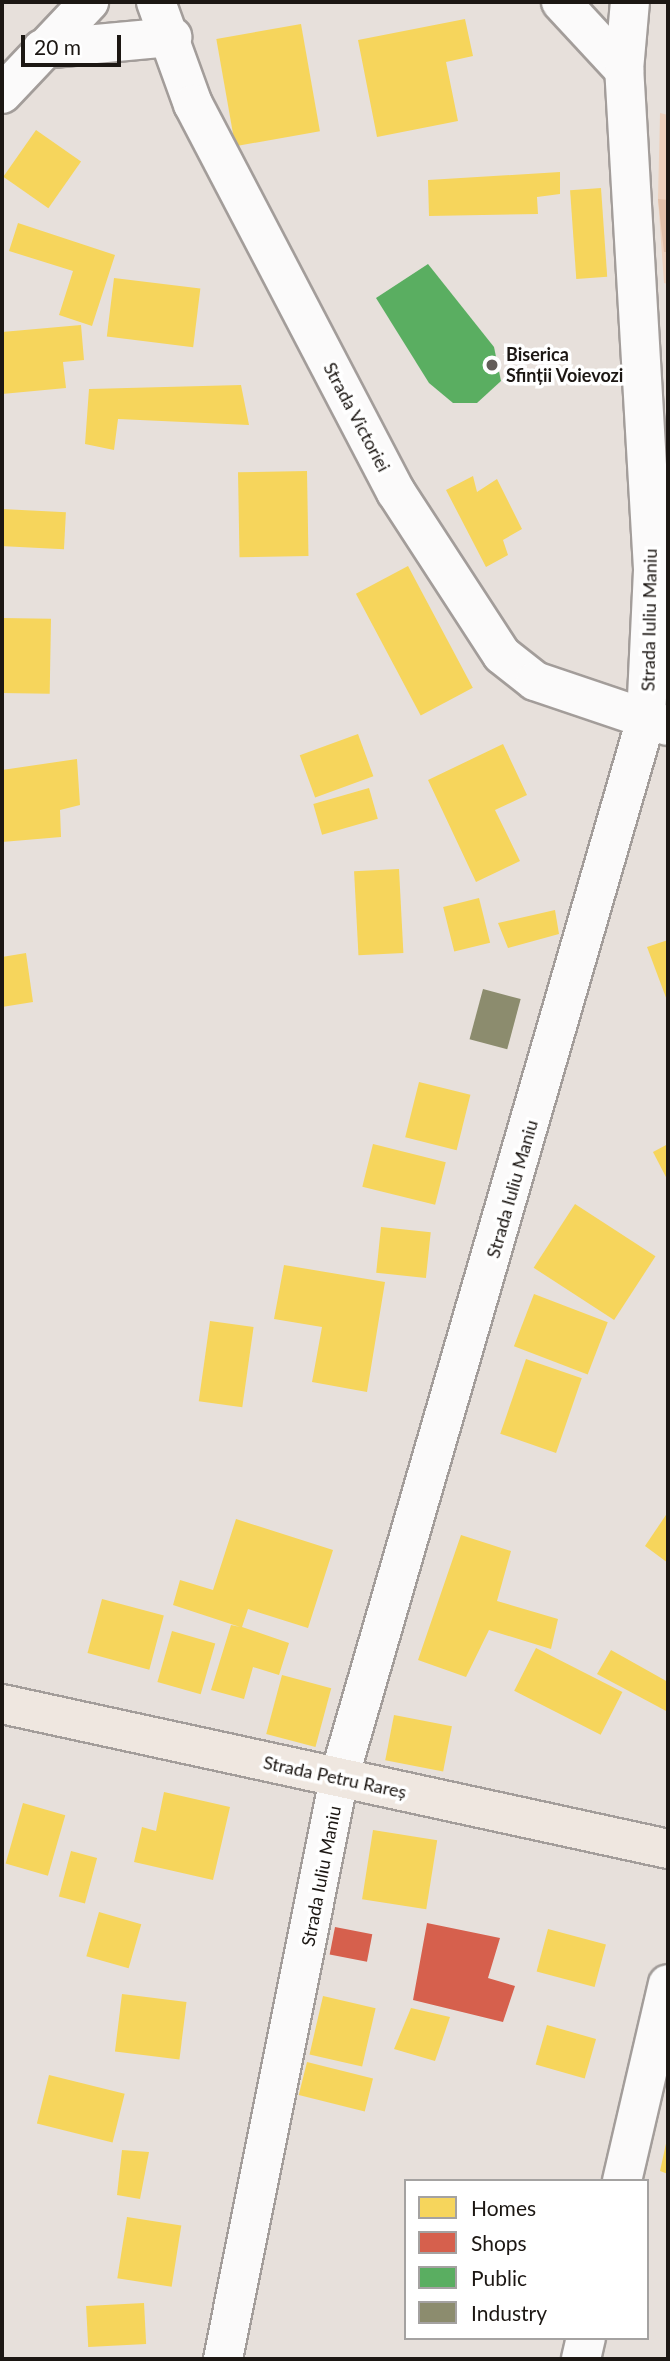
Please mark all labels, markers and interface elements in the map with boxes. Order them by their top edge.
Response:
scale bar [24,21,124,65]
text: 20 m [34,34,81,59]
place label: Biserica Sfinții Voievozi [506,344,624,386]
marker: Biserica Sfinții Voievozi [484,357,500,373]
street label: Strada Victoriei [319,358,395,476]
street label: Strada Iuliu Maniu [637,548,661,692]
street label: Strada Iuliu Maniu [482,1117,542,1261]
street label: Strada Petru Rareș [261,1751,409,1803]
street label: Strada Iuliu Maniu [297,1804,345,1948]
legend [404,2179,649,2340]
text: Homes [471,2195,536,2220]
text: Shops [471,2230,527,2255]
text: Public [471,2265,527,2290]
text: Industry [471,2300,547,2325]

